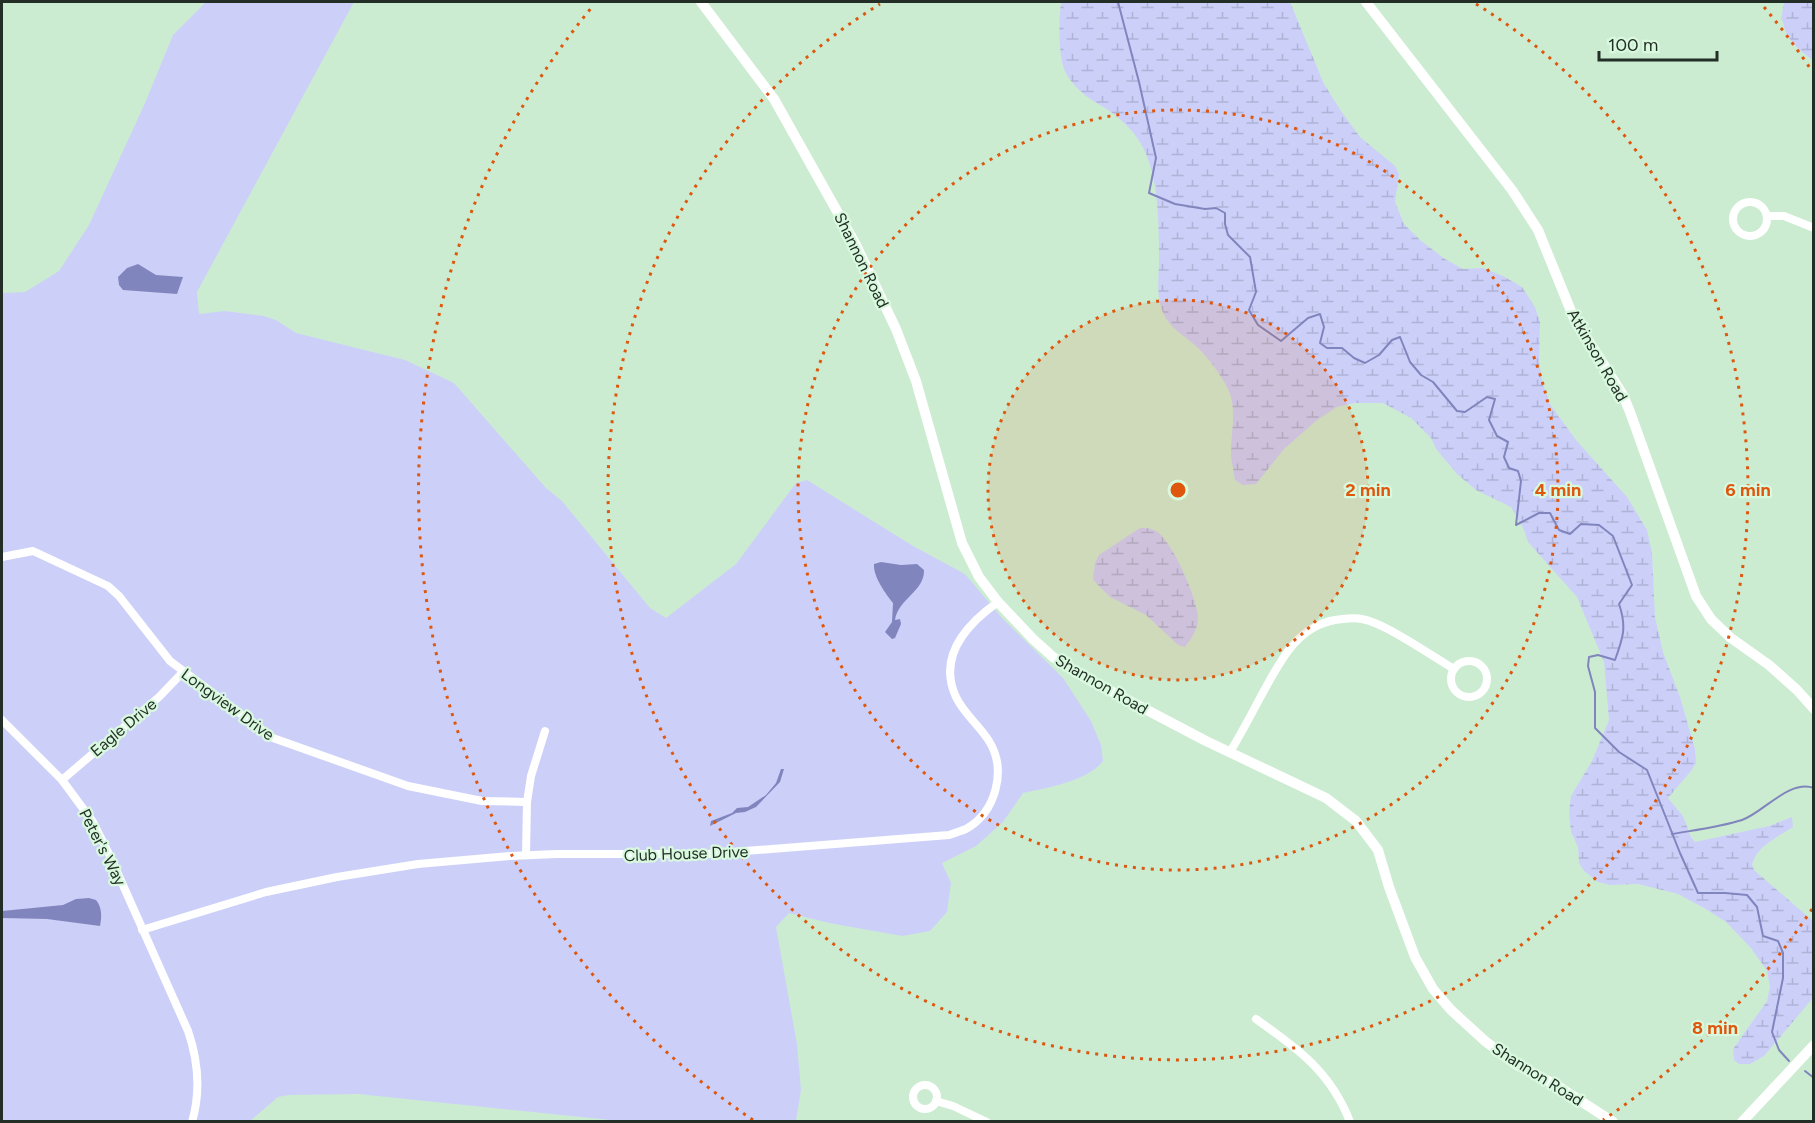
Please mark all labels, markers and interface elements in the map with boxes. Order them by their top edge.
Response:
scale bar [1599,24,1718,62]
text: 100 m [1608,34,1658,56]
street label: Shannon Road [830,209,893,311]
street label: Atkinson Road [1563,306,1632,405]
text: 2 min [1345,479,1391,501]
text: 4 min [1535,479,1581,501]
text: 6 min [1725,479,1771,501]
centre of rings [1168,480,1188,500]
street label: Shannon Road [1052,650,1151,719]
street label: Longview Drive [178,664,278,745]
street label: Eagle Drive [86,694,160,760]
street label: Peter's Way [75,806,130,889]
street label: Club House Drive [623,842,749,865]
text: 8 min [1692,1017,1738,1039]
street label: Shannon Road [1489,1039,1587,1110]

